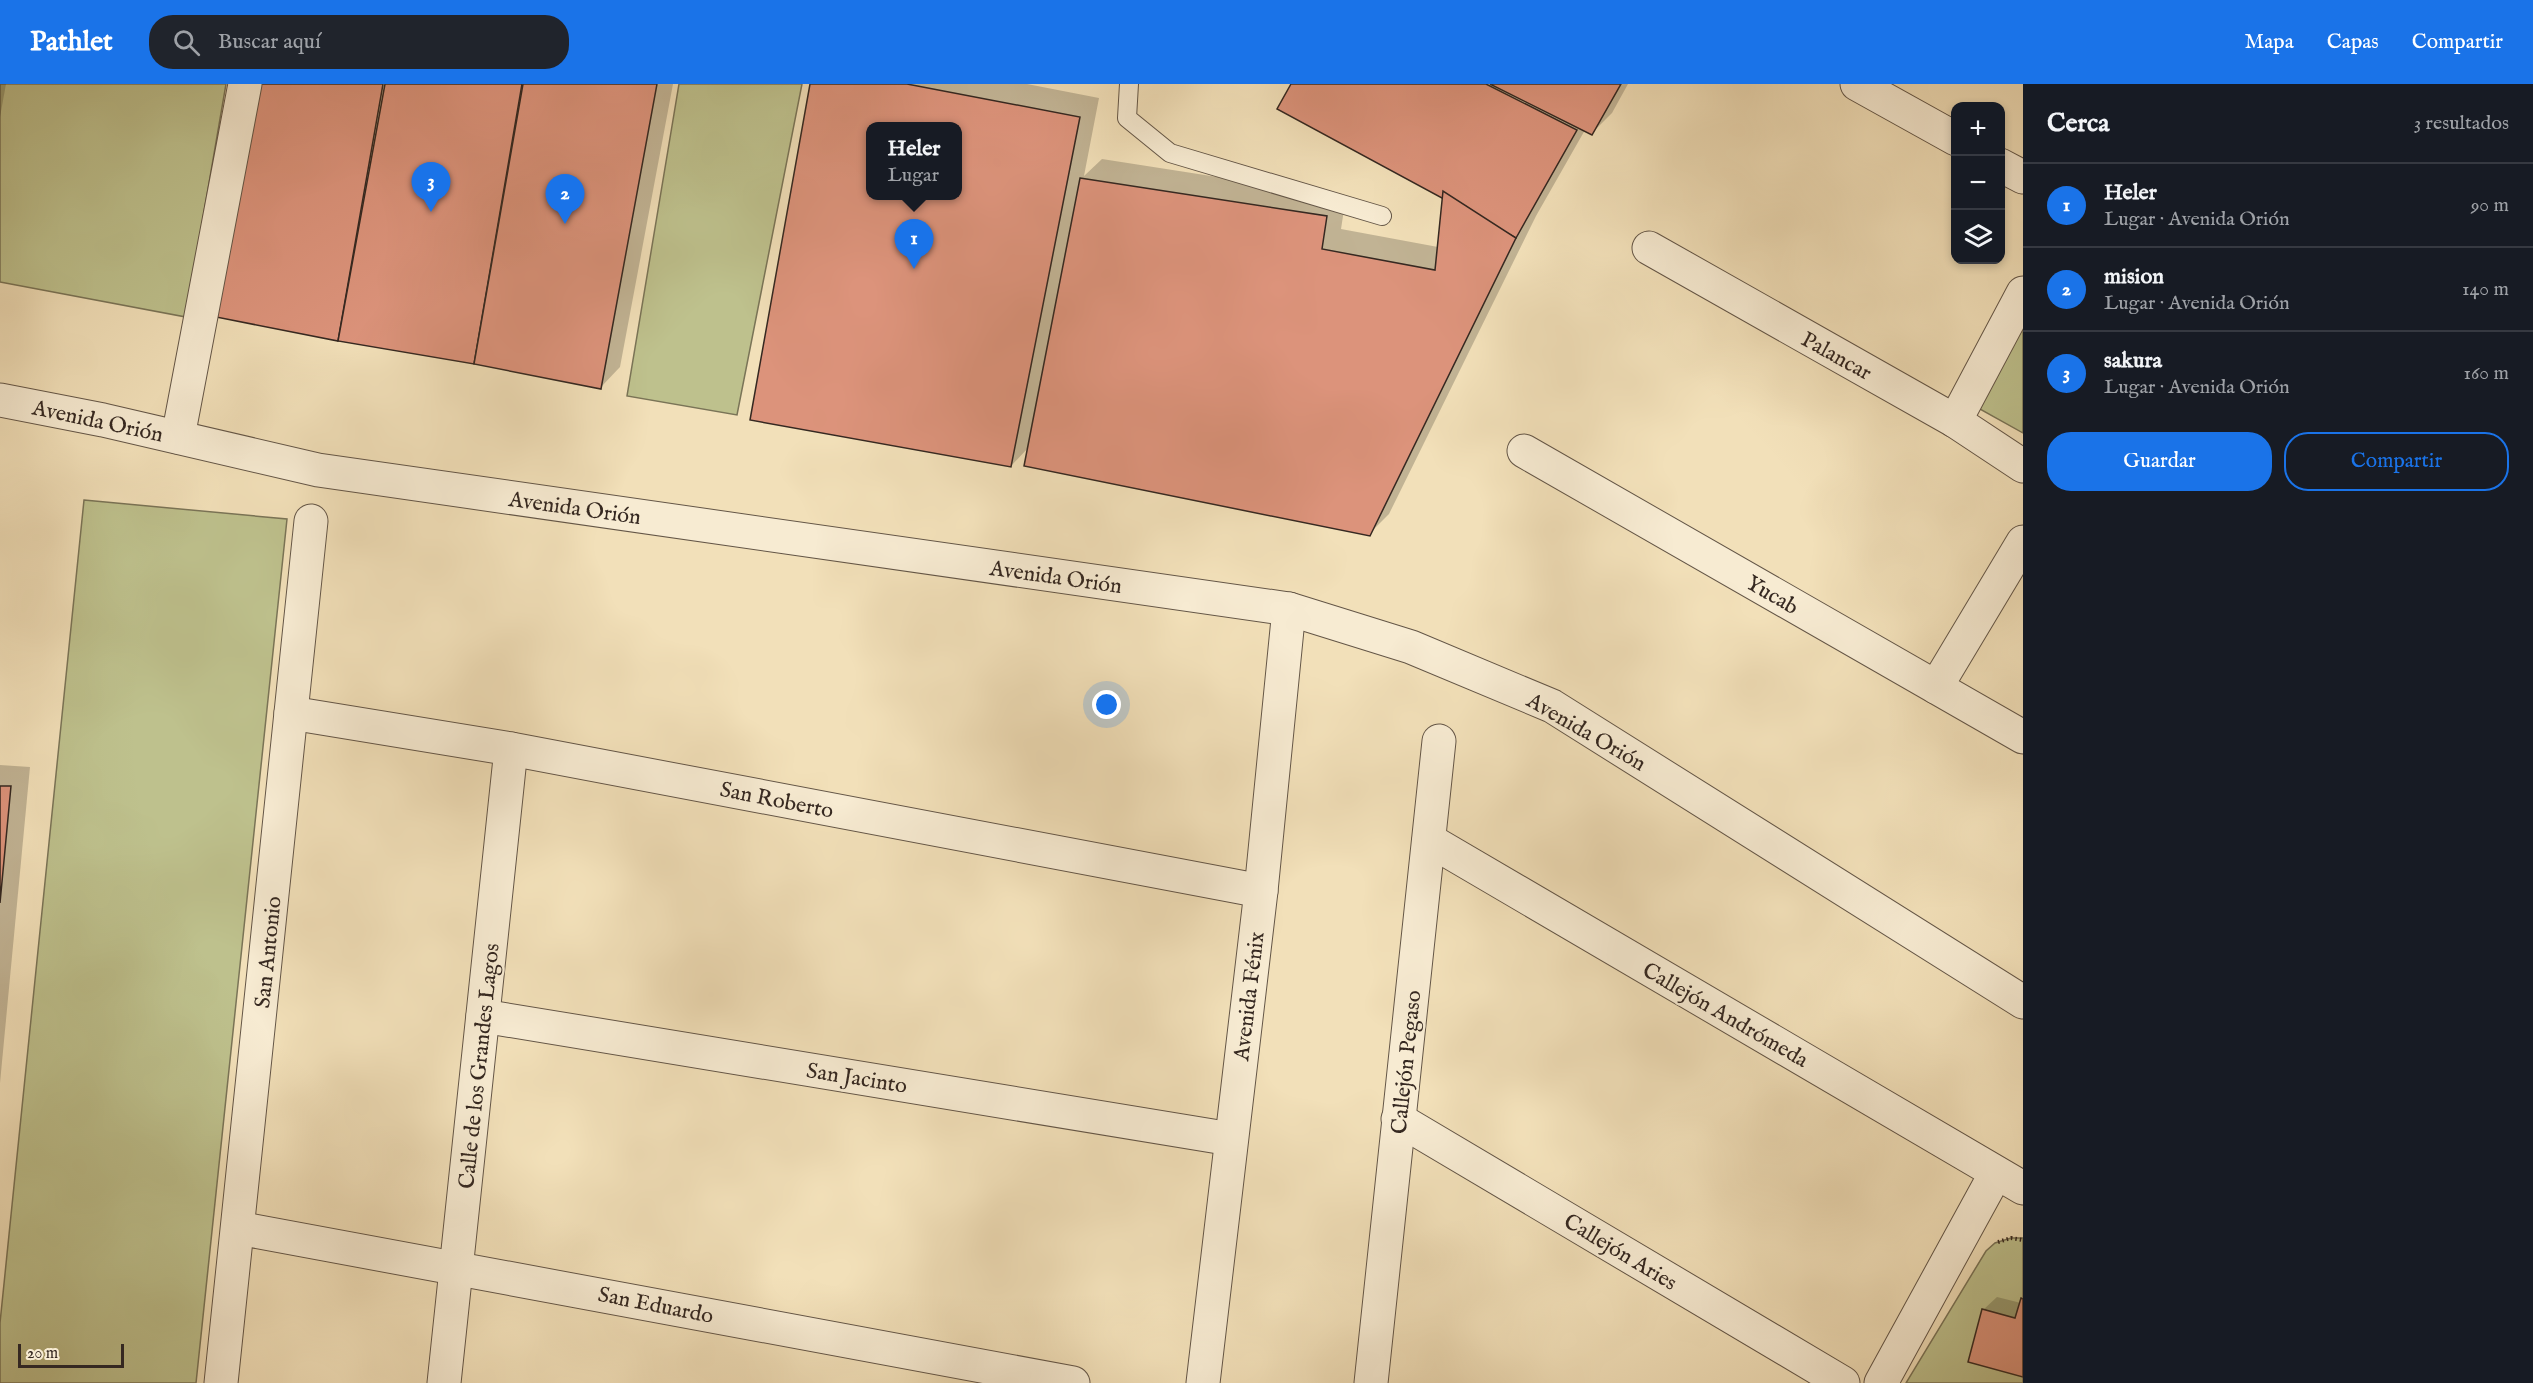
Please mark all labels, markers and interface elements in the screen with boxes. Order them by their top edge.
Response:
search box [149,15,569,69]
text: Pathlet [30,25,113,60]
icon: search [170,26,203,59]
text: Buscar aquí [218,28,321,56]
text: Mapa [2245,29,2294,56]
text: Capas [2327,29,2379,56]
text: Compartir [2412,29,2503,56]
map controls [1951,102,2005,264]
button: + [1951,102,2005,156]
text: Cerca [2047,107,2109,140]
text: 3 resultados [2414,111,2509,136]
popup [866,122,962,200]
text: Heler [888,135,940,163]
button: − [1951,156,2005,210]
pin: 3 [412,162,450,212]
text: Lugar [888,163,939,188]
pin: 2 [546,174,584,224]
text: Heler [2104,179,2157,207]
text: 1 [2063,193,2070,218]
text: 90 m [2471,193,2509,218]
text: Lugar · Avenida Orión [2104,207,2290,232]
button: layers [1951,210,2005,264]
pin: 1 [894,220,934,269]
text: mision [2104,263,2164,291]
text: 2 [2062,277,2071,302]
text: 140 m [2462,277,2509,302]
text: Lugar · Avenida Orión [2104,291,2290,316]
street label: Palancar [1796,326,1876,388]
text: sakura [2104,347,2162,375]
text: 3 [2063,361,2070,386]
text: 160 m [2463,361,2509,386]
text: Lugar · Avenida Orión [2104,375,2290,400]
street label: Avenida Orión [29,394,166,450]
button: Guardar [2047,432,2272,491]
button: Compartir [2284,432,2509,491]
street label: Avenida Orión [506,486,643,532]
street label: Avenida Orión [987,555,1124,601]
street label: Yucab [1741,570,1804,622]
street label: Avenida Orión [1520,687,1651,778]
your location [1092,690,1121,719]
street label: San Roberto [717,776,836,826]
street label: San Antonio [249,895,289,1010]
street label: Avenida Fénix [1228,930,1272,1063]
street label: Calle de los Grandes Lagos [453,942,507,1190]
street label: Callejón Andrómeda [1637,957,1814,1075]
street label: Callejón Pegaso [1386,989,1428,1135]
street label: San Jacinto [804,1057,909,1101]
street label: Callejón Aries [1558,1208,1682,1298]
street label: San Eduardo [596,1281,716,1331]
scale bar [18,1341,124,1368]
text: 20 m [27,1344,58,1364]

